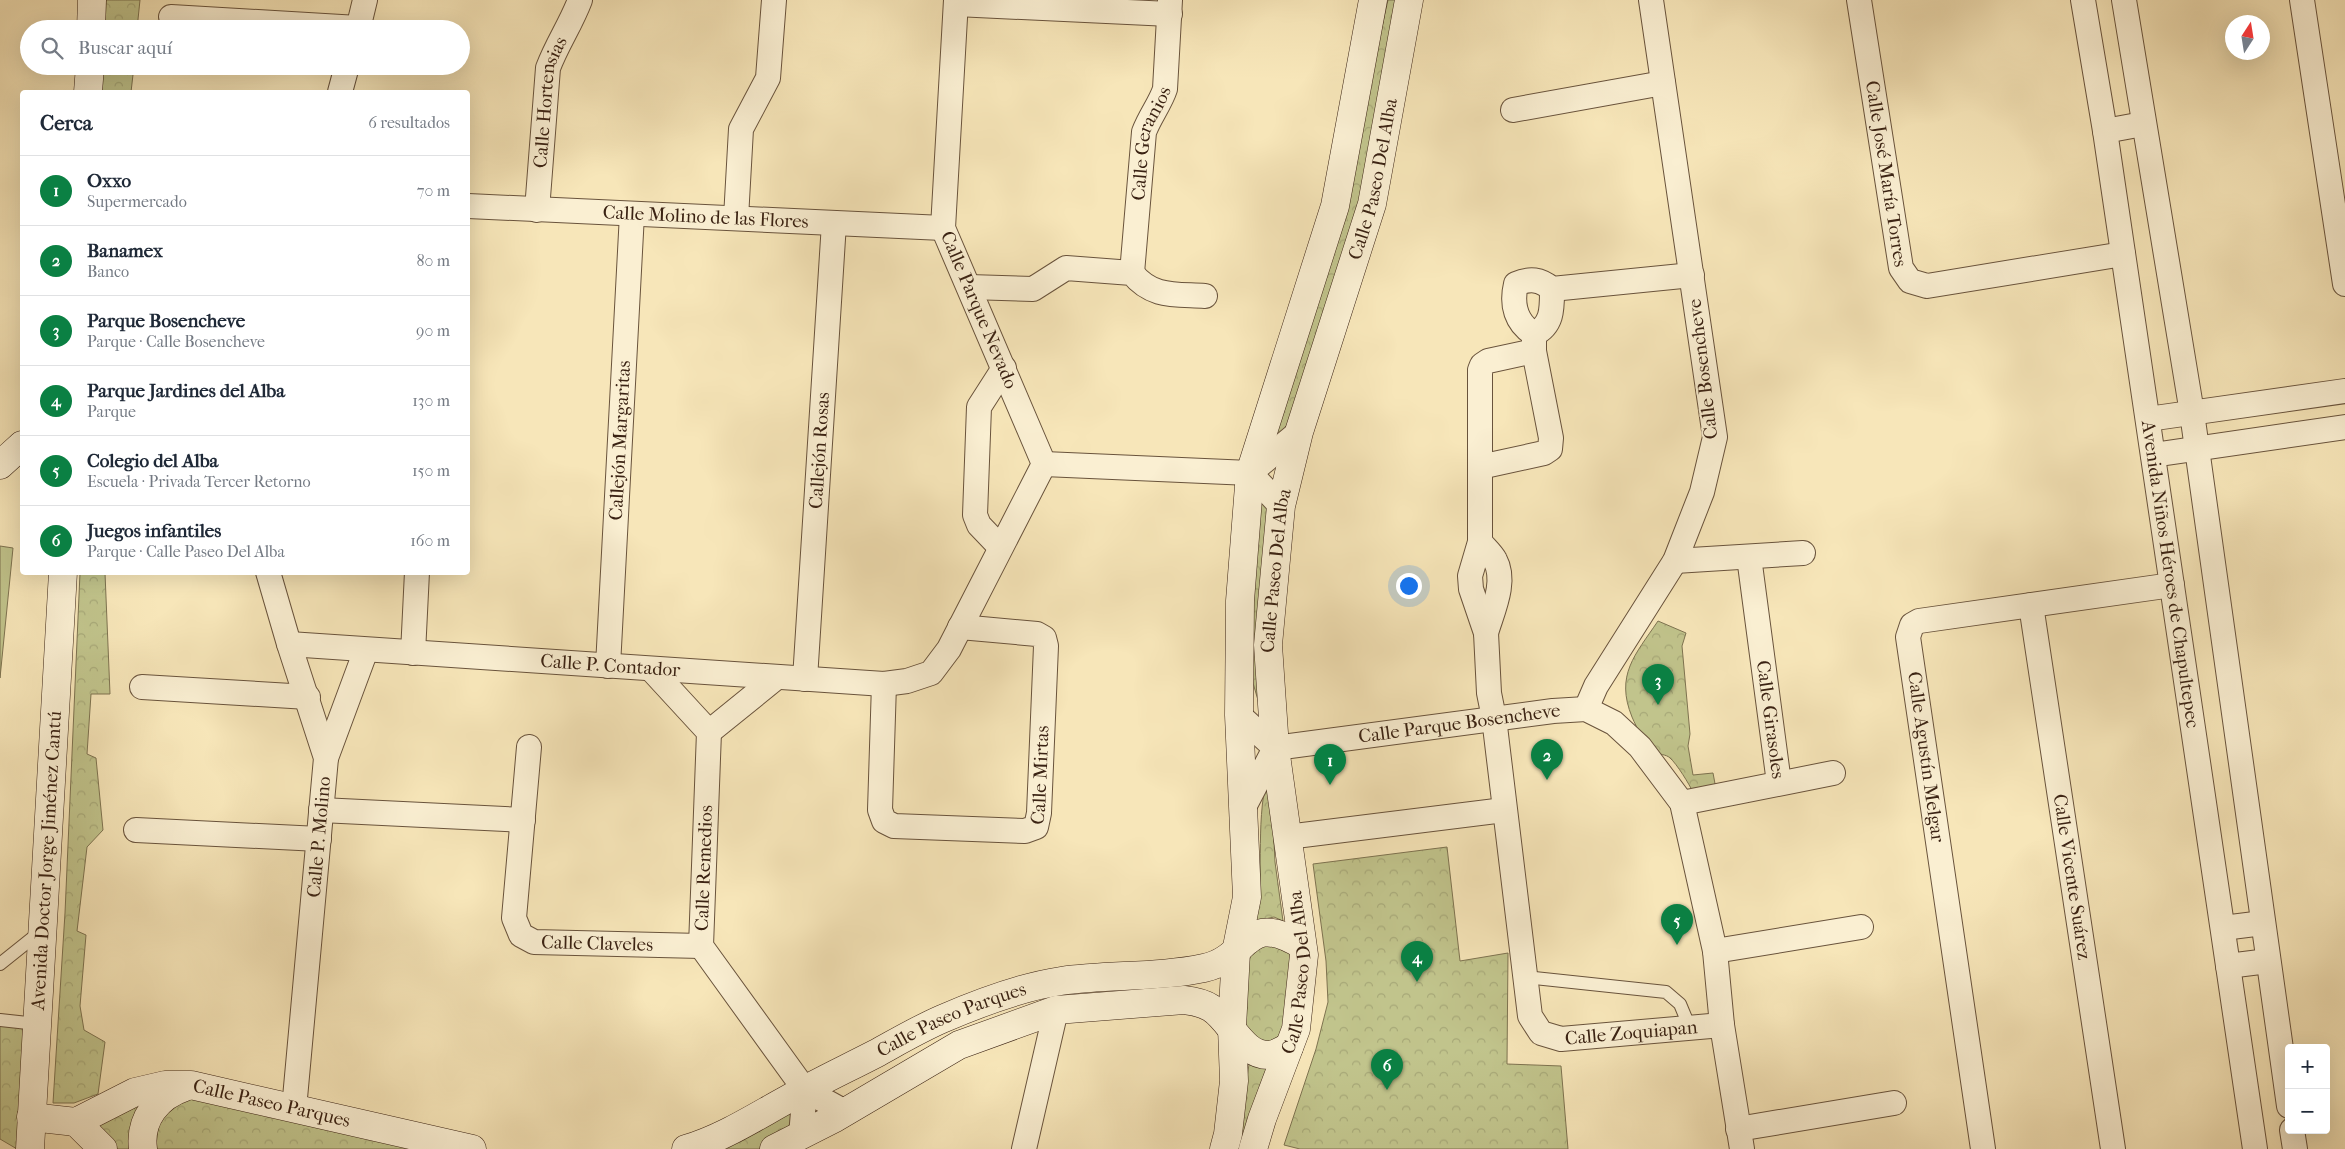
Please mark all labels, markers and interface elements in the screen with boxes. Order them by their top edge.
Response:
north arrow [2225,15,2270,60]
search box [20,20,470,75]
street label: Calle Hortensias [529,33,572,169]
icon: search [38,34,66,62]
text: Buscar aquí [78,37,172,59]
street label: Calle José María Torres [1861,79,1912,269]
street label: Calle Geranios [1127,84,1176,201]
street label: Calle Paseo Del Alba [1344,96,1402,263]
text: Cerca [40,111,92,135]
text: 6 resultados [368,113,450,132]
text: Oxxo [87,170,131,192]
text: 1 [53,181,59,200]
text: 70 m [417,181,450,200]
text: Supermercado [87,192,187,211]
street label: Calle Molino de las Flores [602,201,809,233]
street label: Calle Parque Nevado [936,228,1022,392]
text: Banamex [87,240,163,262]
text: 2 [52,251,60,270]
text: 80 m [416,251,450,270]
text: Banco [87,262,129,281]
street label: Calle Bosencheve [1683,297,1723,441]
text: Parque Bosencheve [87,310,245,332]
text: 3 [53,321,59,340]
text: 90 m [416,321,450,340]
text: Parque · Calle Bosencheve [87,332,265,351]
street label: Callejón Margaritas [605,360,635,521]
text: Parque Jardines del Alba [87,380,285,402]
text: 4 [51,391,61,410]
text: 130 m [412,391,450,410]
street label: Callejón Rosas [805,391,834,509]
text: Parque [87,402,136,421]
street label: Avenida Niños Héroes de Chapultepec [2137,418,2204,730]
text: Colegio del Alba [87,450,218,472]
text: 5 [53,461,59,480]
text: 150 m [412,461,450,480]
text: Escuela · Privada Tercer Retorno [87,472,311,491]
street label: Calle Paseo Del Alba [1257,486,1296,653]
text: Juegos infantiles [87,520,221,542]
text: 6 [52,531,60,550]
text: 160 m [410,531,450,550]
text: Parque · Calle Paseo Del Alba [87,542,285,561]
your location [1396,573,1422,599]
street label: Calle P. Contador [540,650,682,681]
street label: Calle Girasoles [1752,659,1789,780]
pin: 3 [1642,664,1674,705]
street label: Calle Agustín Melgar [1903,670,1949,845]
street label: Calle Parque Bosencheve [1357,700,1561,748]
street label: Avenida Doctor Jorge Jiménez Cantú [27,710,66,1012]
street label: Calle Mirtas [1026,725,1054,827]
pin: 2 [1531,739,1563,780]
pin: 1 [1314,744,1346,785]
street label: Calle P. Molino [303,775,335,898]
street label: Calle Vicente Suárez [2049,793,2095,961]
street label: Calle Remedios [691,805,717,931]
street label: Calle Paseo Del Alba [1277,889,1316,1057]
pin: 5 [1661,904,1693,945]
street label: Calle Claveles [541,931,653,956]
pin: 4 [1401,941,1433,982]
street label: Calle Paseo Parques [873,978,1029,1062]
street label: Calle Zoquiapan [1564,1016,1699,1050]
map controls [2285,1044,2330,1134]
button: + [2285,1044,2330,1089]
pin: 6 [1371,1049,1403,1090]
street label: Calle Paseo Parques [191,1075,352,1132]
button: − [2285,1089,2330,1134]

